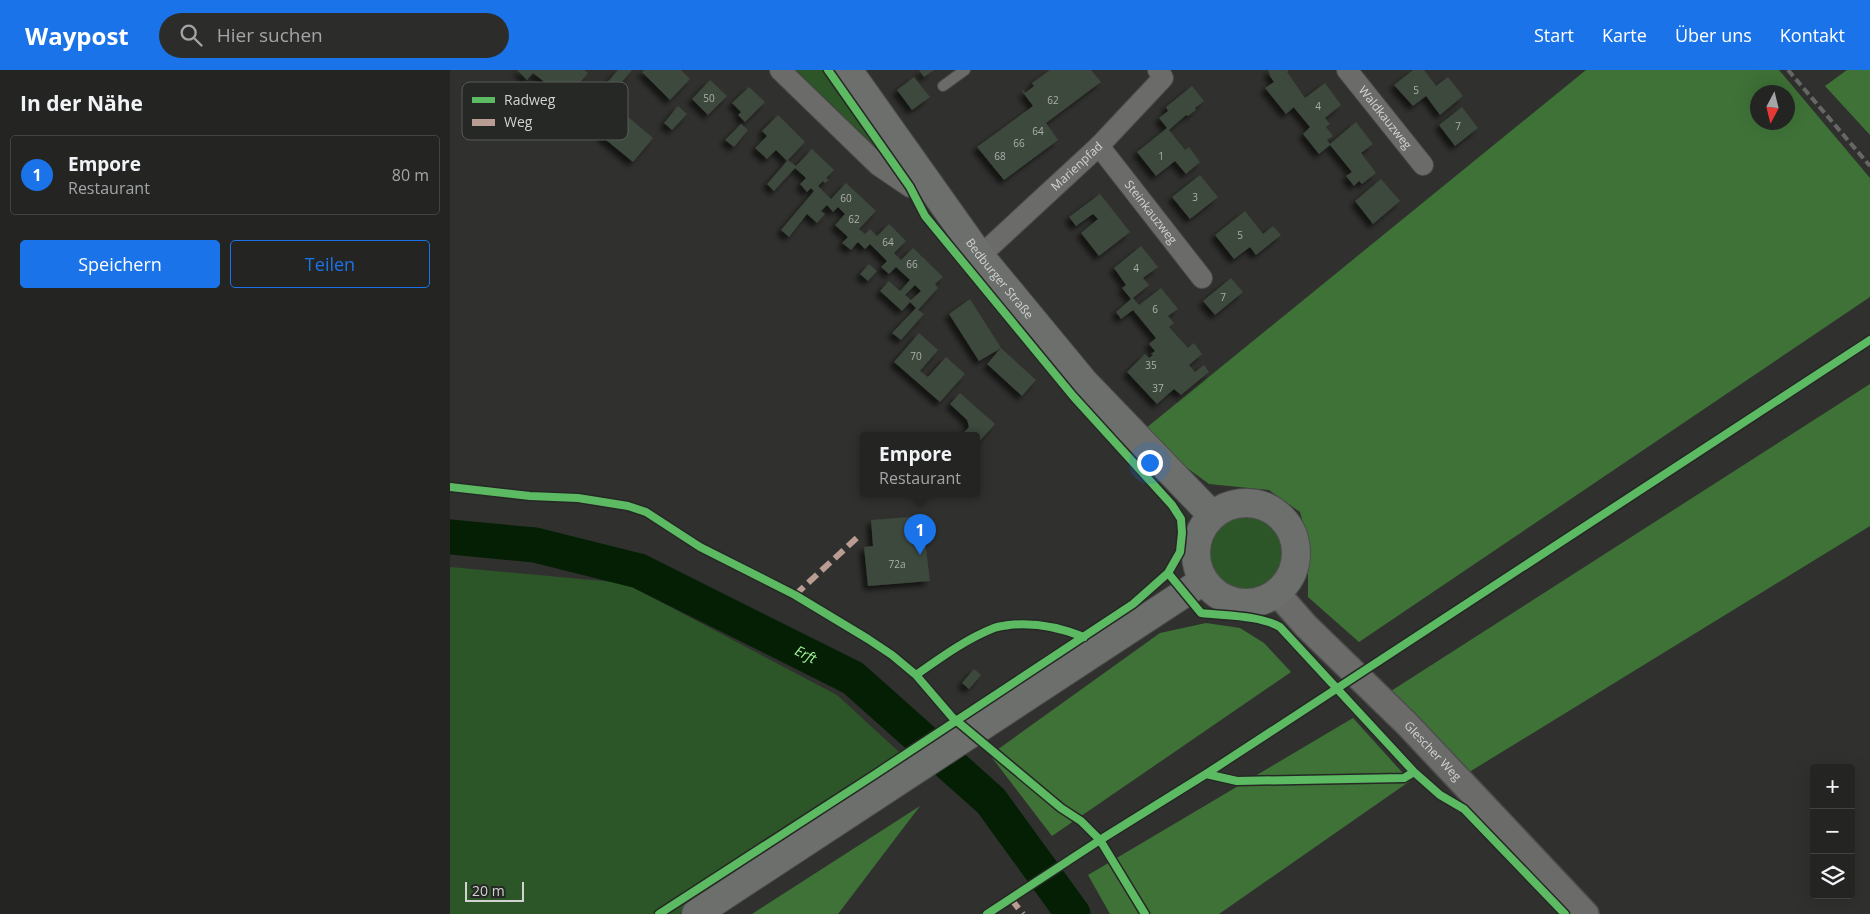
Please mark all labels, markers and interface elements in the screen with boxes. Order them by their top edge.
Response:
search box [159,13,509,58]
text: Waypost [25,19,129,52]
icon: search [177,21,205,49]
text: Hier suchen [217,22,323,48]
text: Start [1534,23,1574,47]
text: Karte [1602,23,1647,47]
text: Über uns [1675,23,1752,47]
text: Kontakt [1780,23,1845,47]
legend [462,82,628,140]
street label: Waldkauzweg [1355,82,1416,153]
house number: 5 [1413,83,1419,97]
north arrow [1750,85,1795,130]
text: In der Nähe [20,89,143,117]
text: Radweg [504,90,556,109]
house number: 50 [703,91,715,105]
house number: 62 [1047,93,1059,107]
house number: 4 [1315,99,1321,113]
text: Weg [504,112,533,131]
house number: 7 [1455,119,1461,133]
house number: 64 [1032,124,1044,138]
house number: 66 [1013,136,1025,150]
street label: Marienpfad [1047,138,1106,194]
house number: 68 [994,149,1006,163]
house number: 1 [1158,149,1164,163]
text: Empore [68,151,141,177]
text: 1 [32,164,42,186]
text: 80 m [392,164,429,186]
text: Restaurant [68,177,150,199]
street label: Steinkauzweg [1121,177,1182,248]
house number: 3 [1192,190,1198,204]
house number: 60 [840,191,852,205]
house number: 62 [848,212,860,226]
house number: 5 [1237,228,1243,242]
house number: 64 [882,235,894,249]
street label: Bedburger Straße [962,235,1038,323]
button: Speichern [20,240,220,288]
button: Teilen [230,240,430,288]
house number: 66 [906,257,918,271]
house number: 4 [1133,261,1139,275]
house number: 7 [1220,290,1226,304]
house number: 6 [1152,302,1158,316]
house number: 70 [910,349,922,363]
house number: 35 [1145,358,1157,372]
house number: 37 [1152,381,1164,395]
popup [860,432,980,497]
text: Empore [879,441,952,467]
your location [1137,450,1163,476]
text: Restaurant [879,467,961,489]
pin: 1 [904,514,936,555]
house number: 72a [889,557,906,571]
water label: Erft [792,641,821,668]
street label: Glescher Weg [1401,717,1466,785]
map controls [1810,764,1855,899]
button: + [1810,764,1855,809]
button: − [1810,809,1855,854]
button: layers [1810,854,1855,899]
scale bar [465,879,524,902]
text: 20 m [472,881,505,900]

